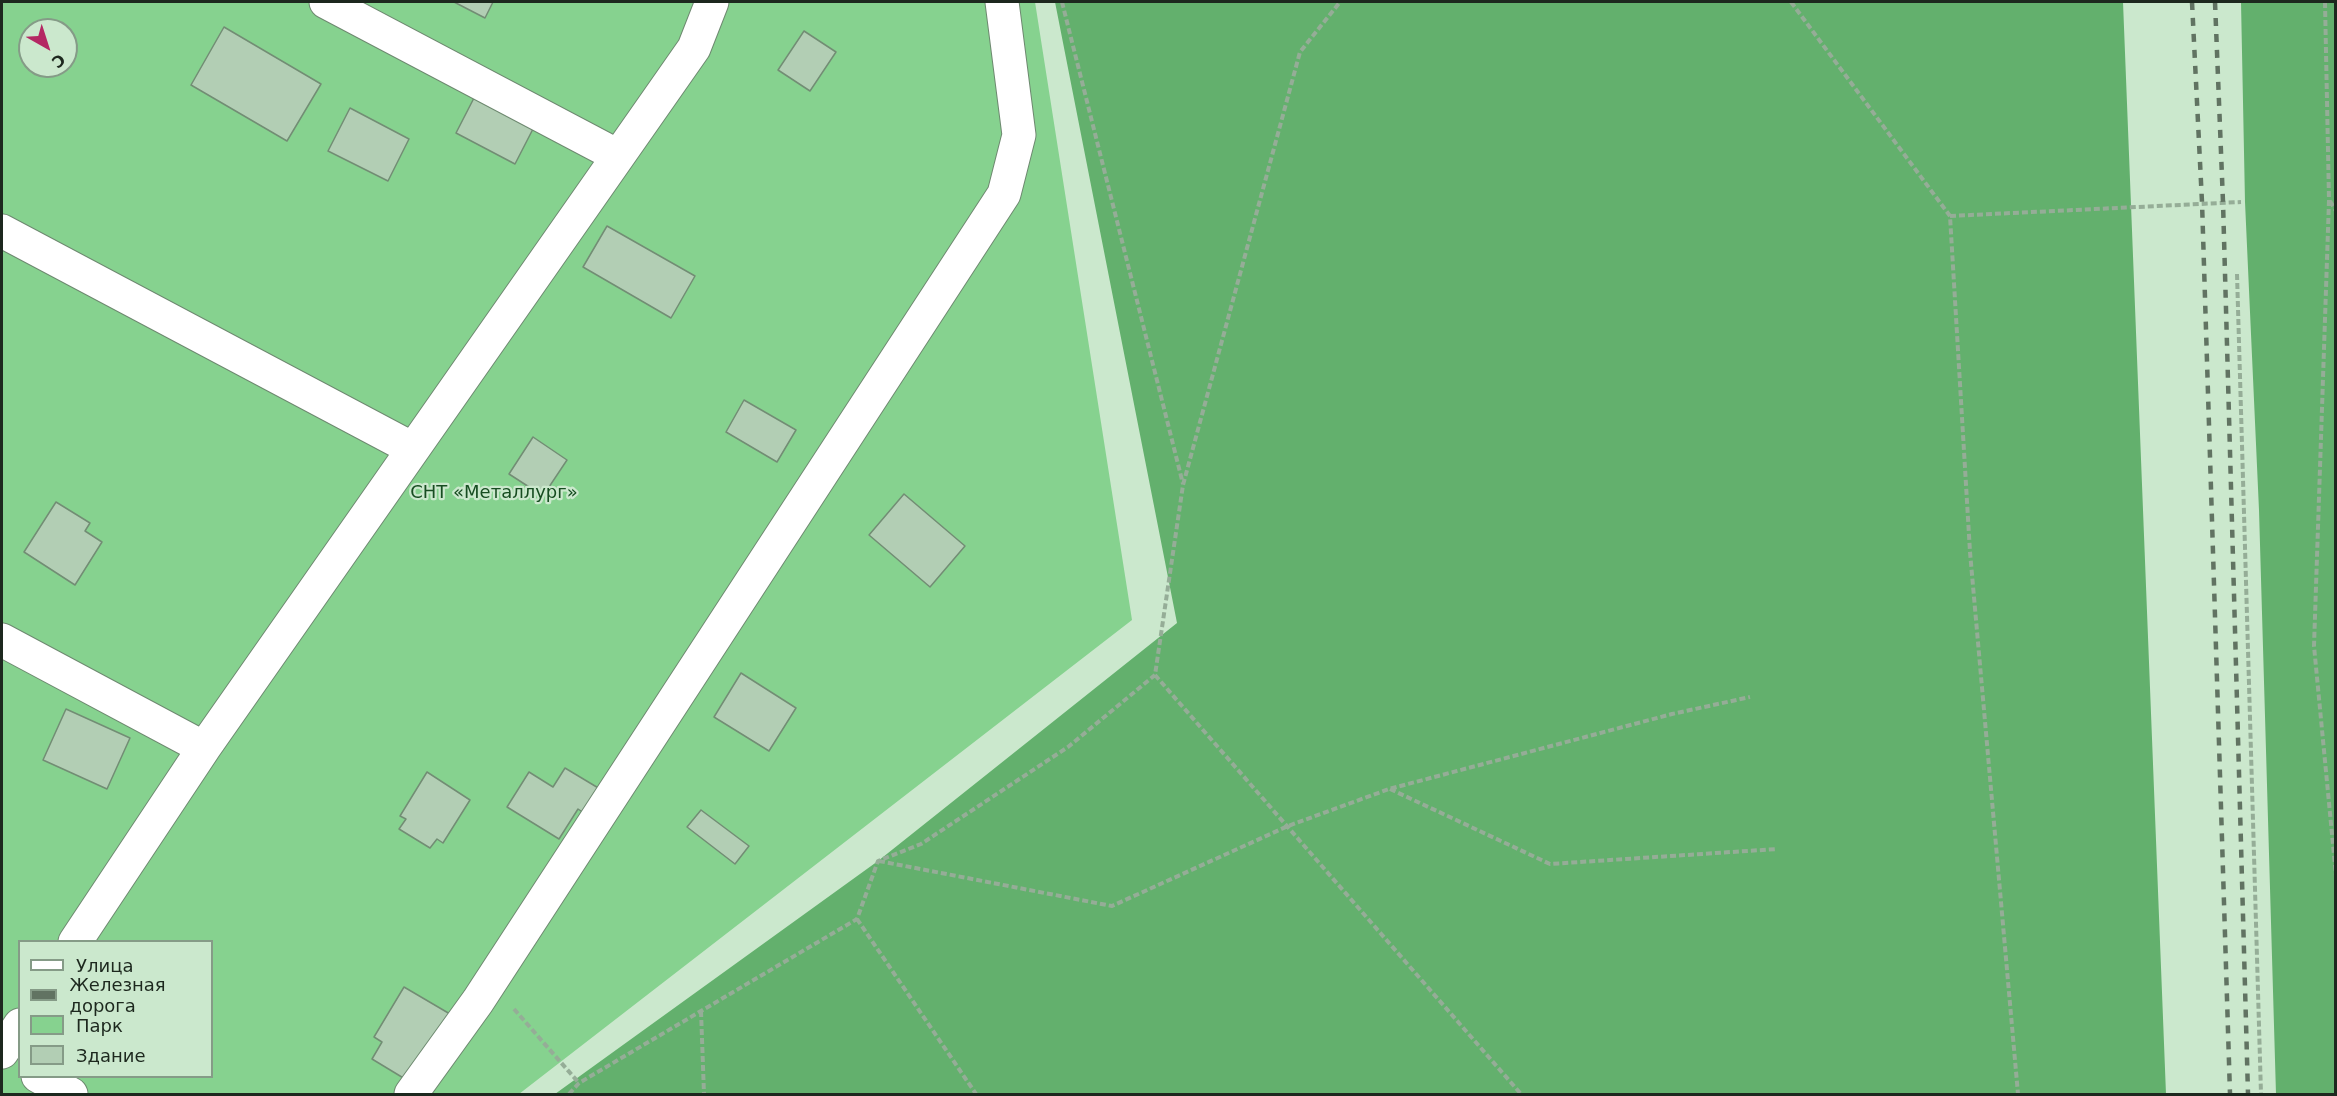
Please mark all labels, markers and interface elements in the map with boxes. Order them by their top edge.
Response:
north arrow [18,18,78,78]
text: С [48,50,69,72]
park label: СНТ «Металлург» [410,482,578,504]
legend [18,940,213,1078]
text: Улица [76,955,133,976]
text: Железная дорога [69,974,166,1016]
text: Парк [76,1015,123,1036]
text: Здание [76,1045,146,1066]

